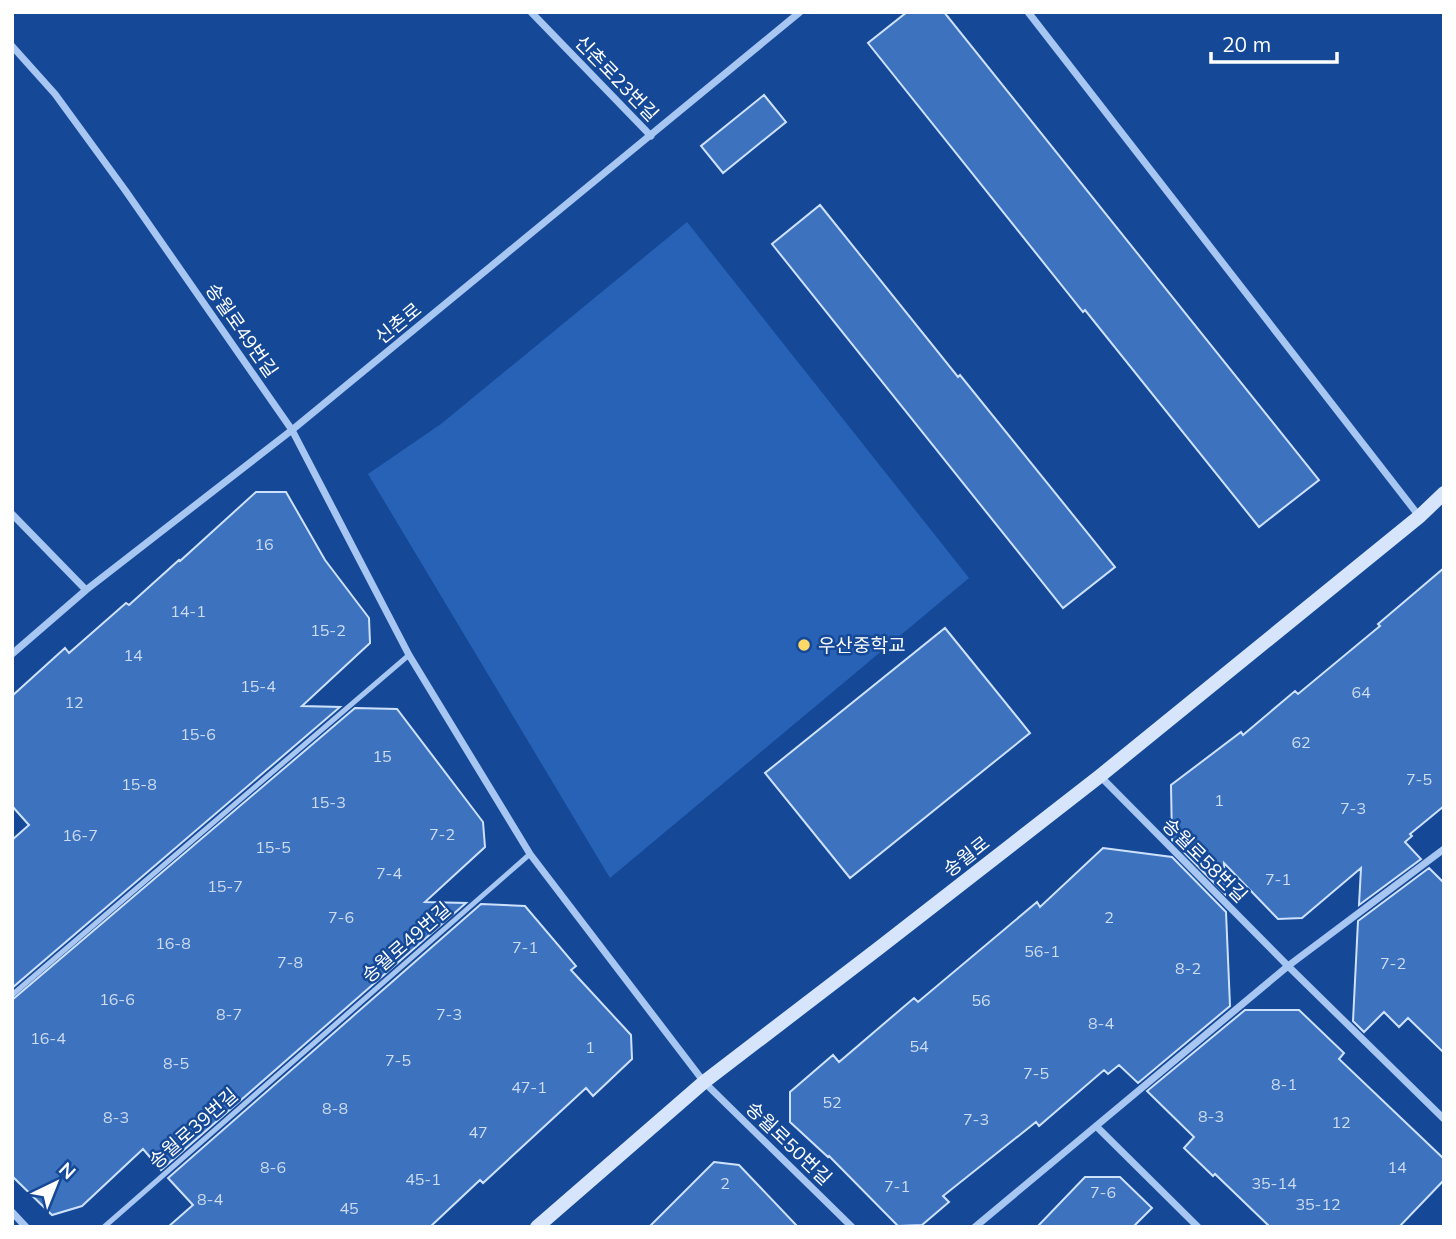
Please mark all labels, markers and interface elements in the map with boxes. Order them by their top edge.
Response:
scale bar [1211,21,1337,65]
street label: 신촌로23번길 [570,30,664,126]
text: 20 m [1222,31,1271,57]
street label: 송월로49번길 [201,278,283,382]
street label: 신촌로 [370,297,426,349]
house number: 16 [254,534,274,554]
house number: 14-1 [170,601,206,621]
house number: 15-2 [310,620,346,640]
place label: 우산중학교 [818,633,905,657]
marker: 우산중학교 [796,637,812,653]
house number: 14 [123,645,143,665]
house number: 15-4 [240,676,276,696]
house number: 64 [1351,682,1371,702]
house number: 12 [64,692,84,712]
house number: 15-6 [180,724,216,744]
house number: 62 [1291,732,1311,752]
house number: 15 [372,746,392,766]
house number: 7-5 [1406,769,1432,789]
house number: 15-8 [121,774,157,794]
house number: 1 [1214,790,1224,810]
house number: 15-3 [310,792,346,812]
house number: 7-3 [1340,798,1366,818]
street label: 송월로58번길 [1158,813,1252,907]
house number: 7-2 [429,824,455,844]
house number: 16-7 [62,825,98,845]
street label: 송월로 [938,830,994,882]
house number: 15-5 [255,837,291,857]
house number: 7-4 [376,863,402,883]
house number: 7-1 [1265,869,1291,889]
house number: 15-7 [207,876,243,896]
street label: 송월로49번길 [357,897,455,987]
house number: 7-6 [328,907,354,927]
house number: 2 [1104,907,1114,927]
house number: 16-8 [155,933,191,953]
house number: 7-1 [512,937,538,957]
house number: 56-1 [1024,941,1060,961]
house number: 7-8 [277,952,303,972]
house number: 7-2 [1380,953,1406,973]
house number: 8-2 [1175,958,1201,978]
house number: 16-6 [99,989,135,1009]
house number: 56 [971,990,991,1010]
house number: 8-7 [216,1004,242,1024]
house number: 7-3 [436,1004,462,1024]
house number: 8-4 [1088,1013,1114,1033]
house number: 16-4 [30,1028,66,1048]
house number: 54 [909,1036,929,1056]
house number: 1 [585,1037,595,1057]
house number: 7-5 [385,1050,411,1070]
house number: 8-5 [163,1053,189,1073]
house number: 7-5 [1023,1063,1049,1083]
house number: 8-1 [1271,1074,1297,1094]
house number: 47-1 [511,1077,547,1097]
street label: 송월로39번길 [144,1083,242,1173]
house number: 52 [822,1092,842,1112]
street label: 송월로50번길 [741,1096,837,1190]
house number: 8-8 [322,1098,348,1118]
house number: 8-3 [1198,1106,1224,1126]
house number: 8-3 [103,1107,129,1127]
house number: 7-3 [963,1109,989,1129]
house number: 12 [1331,1112,1351,1132]
house number: 47 [468,1122,488,1142]
north arrow [21,1148,91,1218]
text: N [54,1157,81,1184]
house number: 8-6 [260,1157,286,1177]
house number: 14 [1387,1157,1407,1177]
house number: 45-1 [405,1169,441,1189]
house number: 2 [720,1173,730,1193]
house number: 35-14 [1251,1173,1297,1193]
house number: 7-1 [884,1176,910,1196]
house number: 7-6 [1090,1182,1116,1202]
house number: 8-4 [197,1189,223,1209]
house number: 35-12 [1295,1194,1341,1214]
house number: 45 [339,1198,359,1218]

